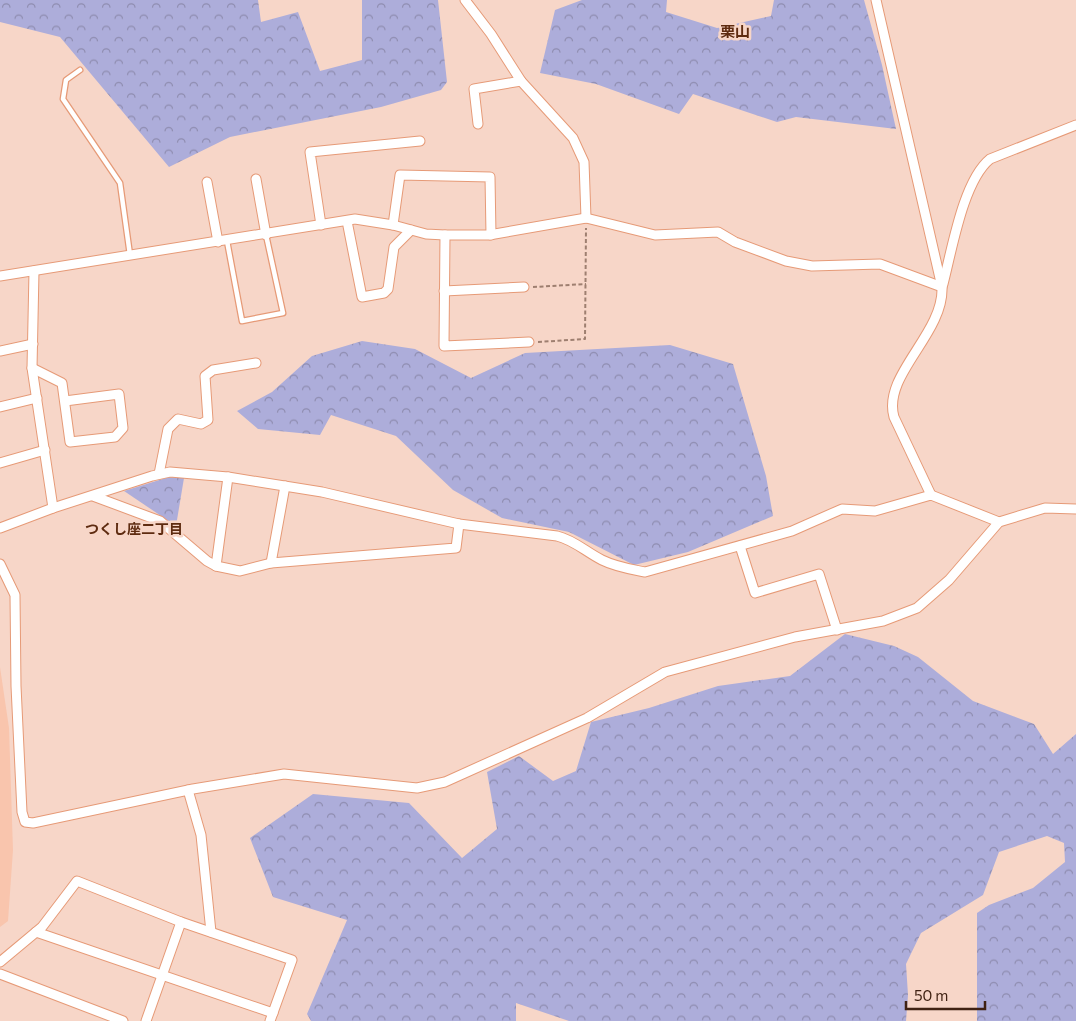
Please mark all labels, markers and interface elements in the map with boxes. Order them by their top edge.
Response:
district label: 栗山 [720,22,750,40]
district label: つくし座二丁目 [85,520,183,537]
scale bar [906,978,985,1010]
text: 50 m [914,986,948,1004]

